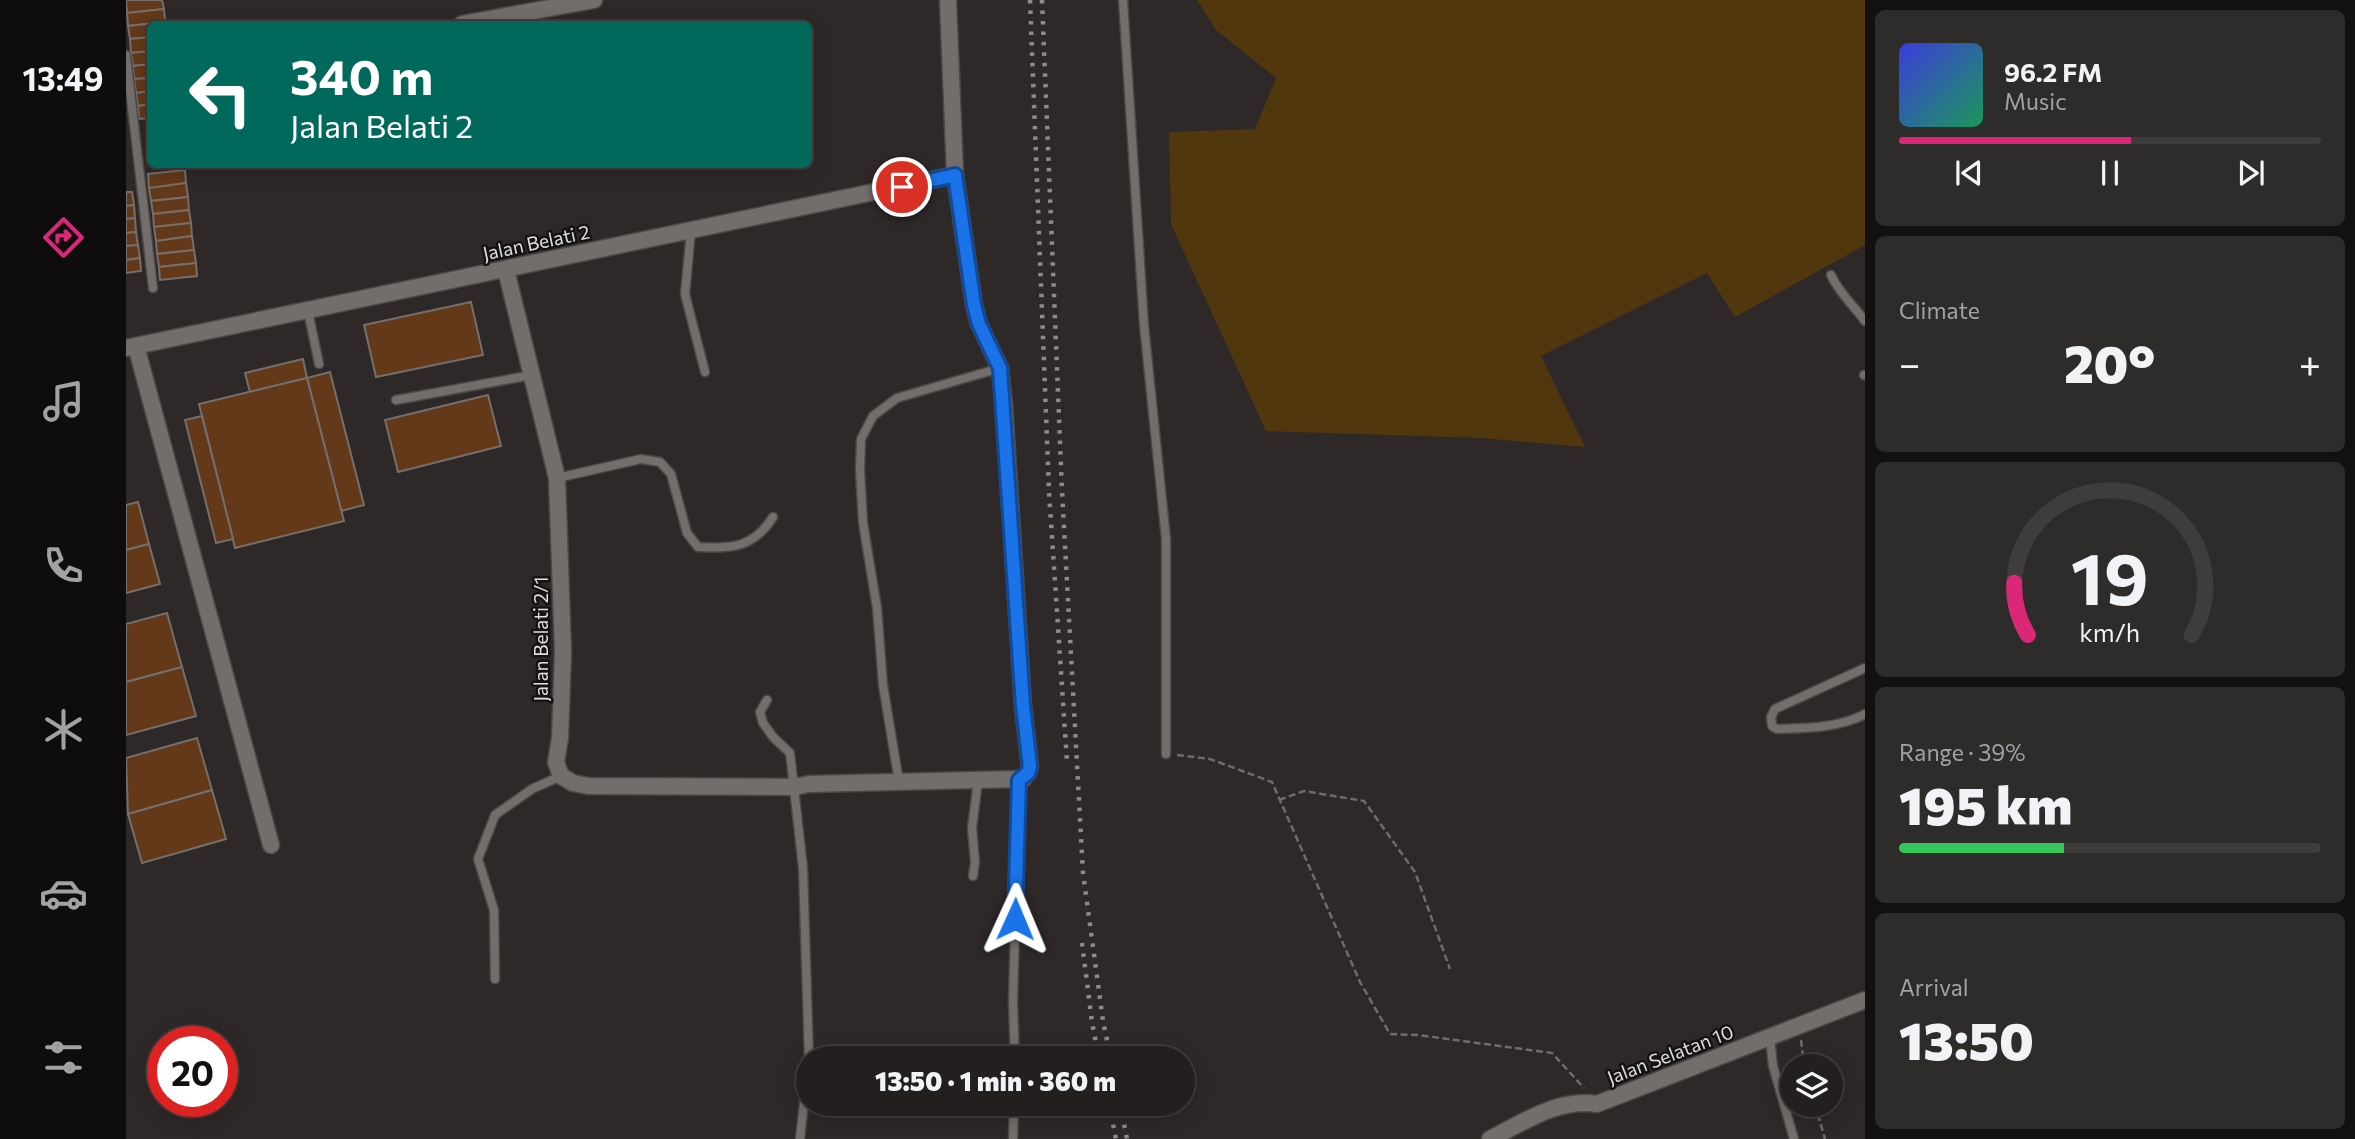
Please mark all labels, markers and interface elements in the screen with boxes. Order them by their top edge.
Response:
text: 340 m [290,45,433,105]
icon: left [175,49,266,140]
text: 96.2 FM [2004,56,2102,87]
text: 13:49 [23,58,103,98]
text: Music [2004,87,2067,115]
text: Jalan Belati 2 [290,105,473,145]
icon: previous [1950,154,1988,192]
icon: pause [2091,154,2129,192]
icon: next [2232,154,2270,192]
pin [872,157,932,217]
icon: arrive [883,168,921,206]
icon: directions [39,213,88,262]
street label: Jalan Belati 2 [480,219,592,265]
text: Climate [1899,296,1980,324]
text: 20° [2064,330,2155,394]
text: − [1899,339,1921,386]
text: + [2299,339,2321,386]
icon: music [39,377,88,426]
text: 19 [2071,532,2149,621]
icon: phone [39,541,88,590]
street label: Jalan Belati 2/1 [529,576,552,702]
text: km/h [2080,617,2140,647]
icon: climate [39,705,88,754]
text: Range · 39% [1899,738,2026,766]
text: 195 km [1899,772,2072,836]
icon: car [39,869,88,918]
position arrow [978,882,1052,956]
text: Arrival [1899,973,1969,1001]
text: 13:50 [1899,1007,2034,1071]
street label: Jalan Selatan 10 [1604,1019,1736,1089]
speed limit sign: 20 [147,1026,238,1117]
icon: filters [39,1033,88,1082]
map controls [1780,1054,1843,1117]
button: layers [1780,1054,1843,1117]
text: 13:50 · 1 min · 360 m [875,1065,1116,1096]

